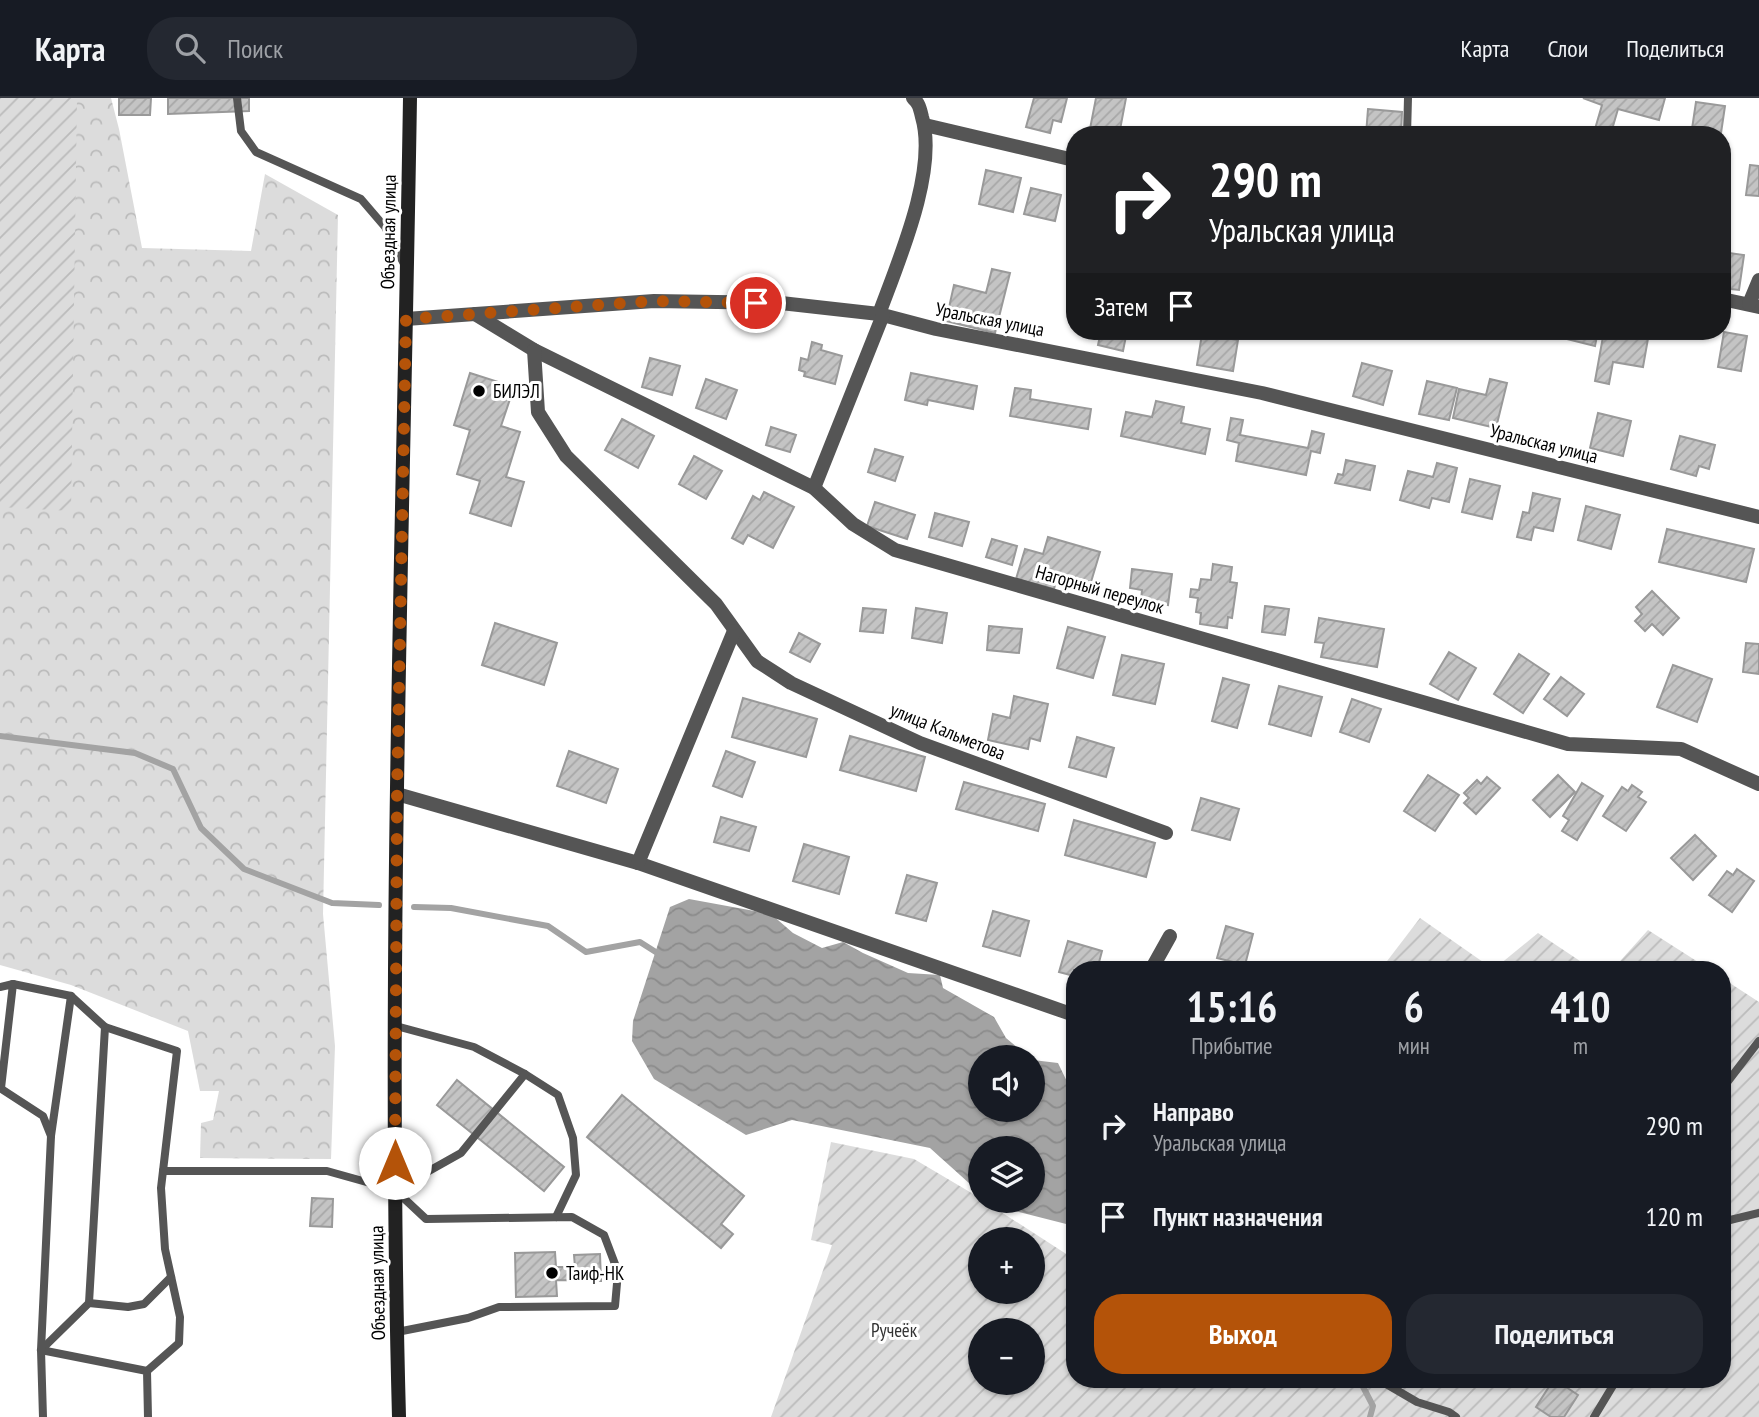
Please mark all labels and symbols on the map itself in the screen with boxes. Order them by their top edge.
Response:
street label: Объездная улица [375,174,401,290]
pin [726,273,786,333]
street label: Уральская улица [934,297,1046,341]
place label: БИЛЭЛ [493,379,540,403]
marker: БИЛЭЛ [471,383,487,399]
street label: Уральская улица [1488,418,1600,468]
street label: Нагорный переулок [1033,559,1168,619]
street label: улица Кальметова [887,697,1009,765]
position arrow [358,1126,432,1200]
street label: Объездная улица [364,1225,390,1341]
place label: Таиф-НК [566,1261,624,1285]
marker: Таиф-НК [544,1265,560,1281]
park label: Ручеёк [871,1318,918,1342]

